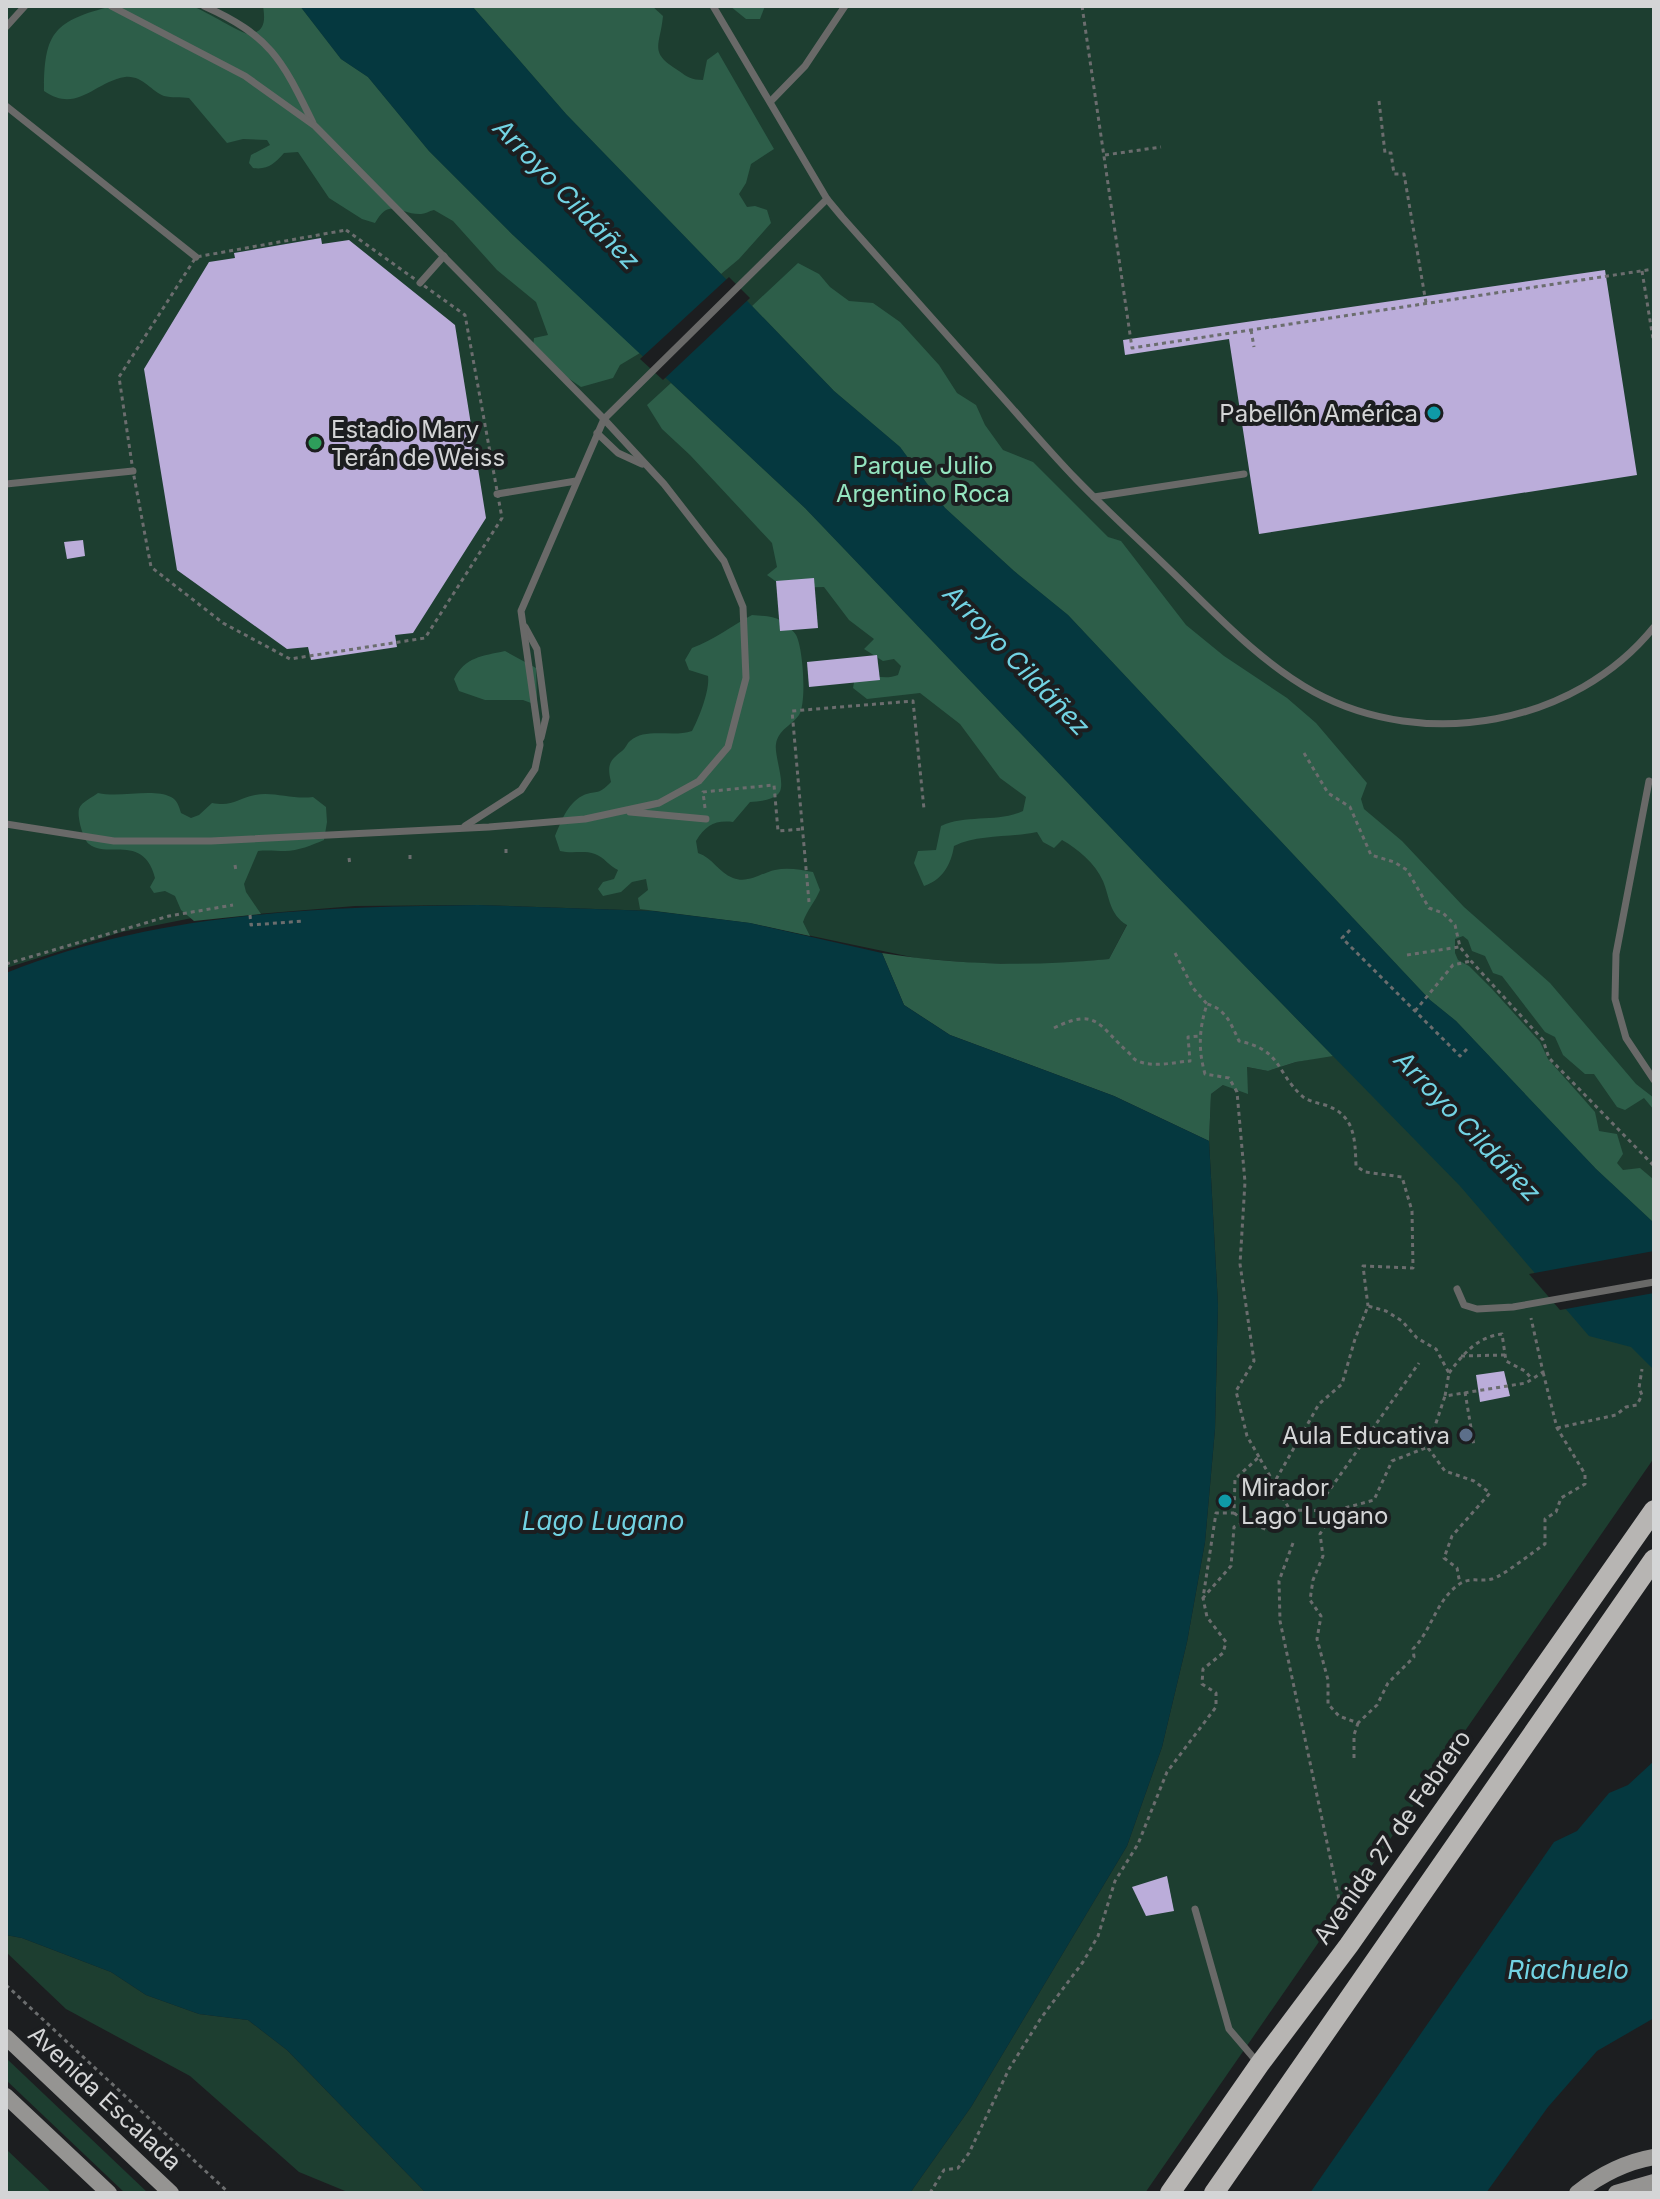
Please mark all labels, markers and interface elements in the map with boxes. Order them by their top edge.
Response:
water label: Arroyo Cildáñez [487,112,647,276]
place label: Pabellón América [1219,399,1418,428]
marker: Pabellón América [1425,404,1443,422]
place label: Estadio Mary Terán de Weiss [331,415,505,472]
marker: Estadio Mary Terán de Weiss [306,434,324,452]
park label: Parque Julio Argentino Roca [836,451,1010,508]
water label: Arroyo Cildáñez [937,578,1097,742]
water label: Arroyo Cildáñez [1388,1044,1548,1208]
place label: Aula Educativa [1282,1421,1450,1450]
marker: Aula Educativa [1457,1426,1475,1444]
place label: Mirador Lago Lugano [1241,1473,1388,1530]
marker: Mirador Lago Lugano [1216,1492,1234,1510]
water label: Lago Lugano [522,1505,684,1536]
street label: Avenida 27 de Febrero [1307,1724,1477,1950]
water label: Riachuelo [1507,1954,1629,1985]
street label: Avenida Escalada [22,2020,188,2176]

